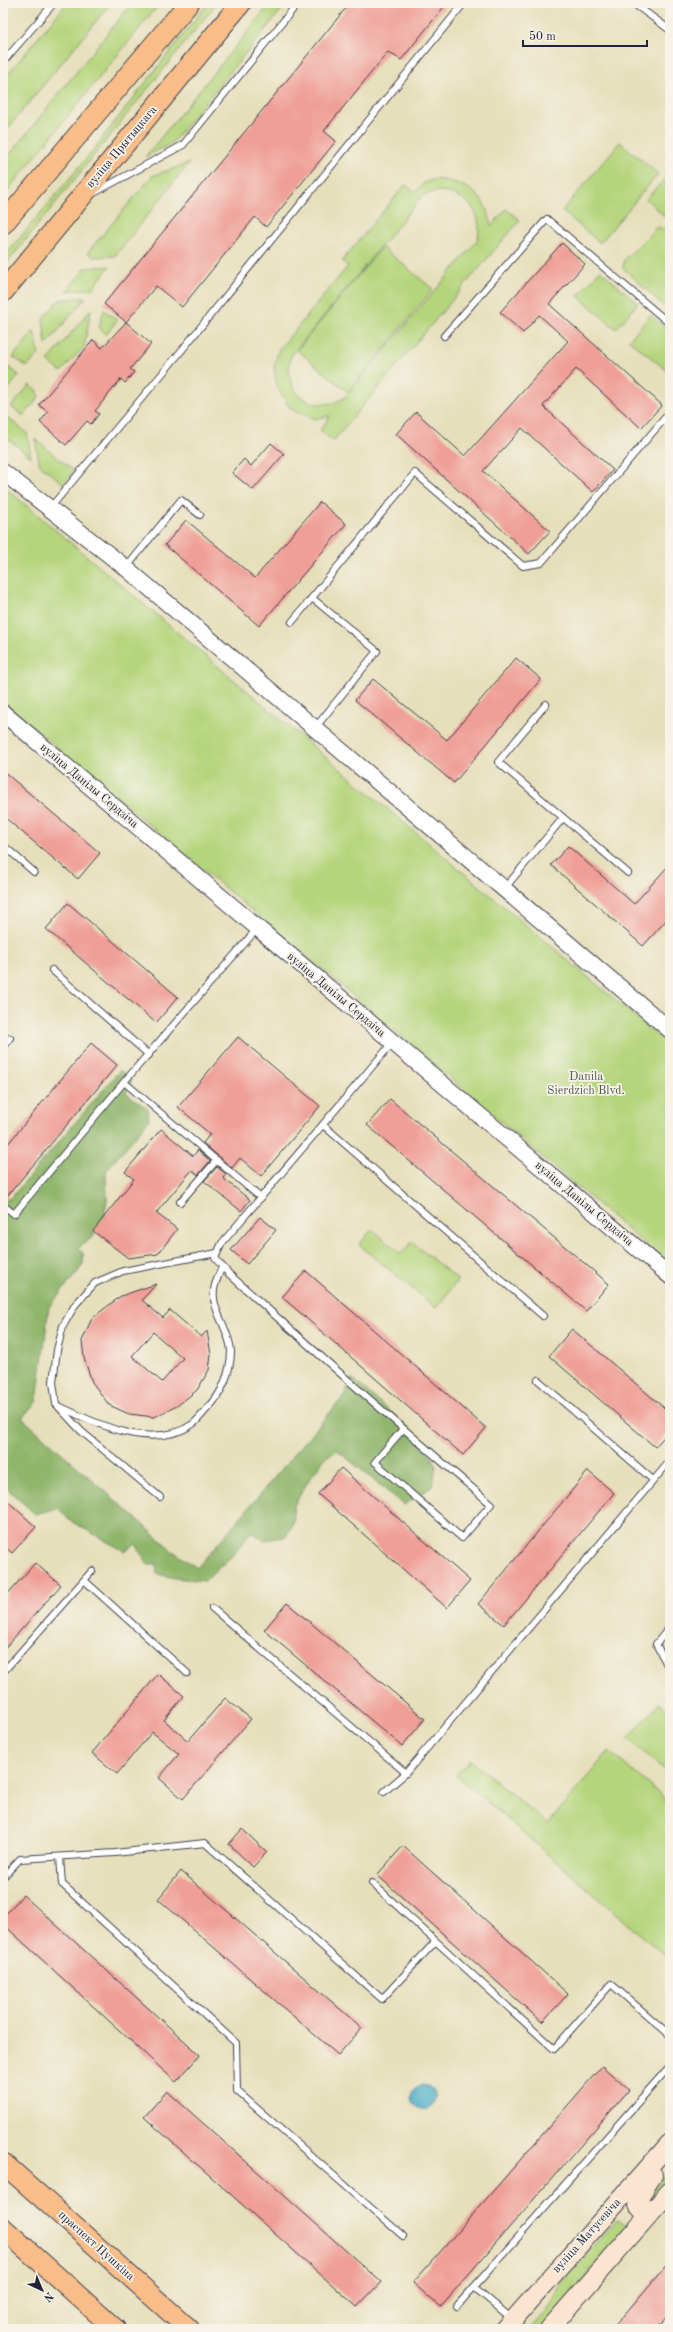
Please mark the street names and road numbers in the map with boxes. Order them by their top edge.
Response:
street label: вуліца Прытыцкага [84,103,160,190]
street label: вуліца Данілы Сердзіча [38,741,141,831]
street label: вуліца Данілы Сердзіча [285,950,388,1040]
street label: вуліца Данілы Сердзіча [533,1159,636,1249]
street label: вуліца Матусевіча [550,2196,624,2276]
street label: праспект Пушкіна [56,2208,137,2283]

